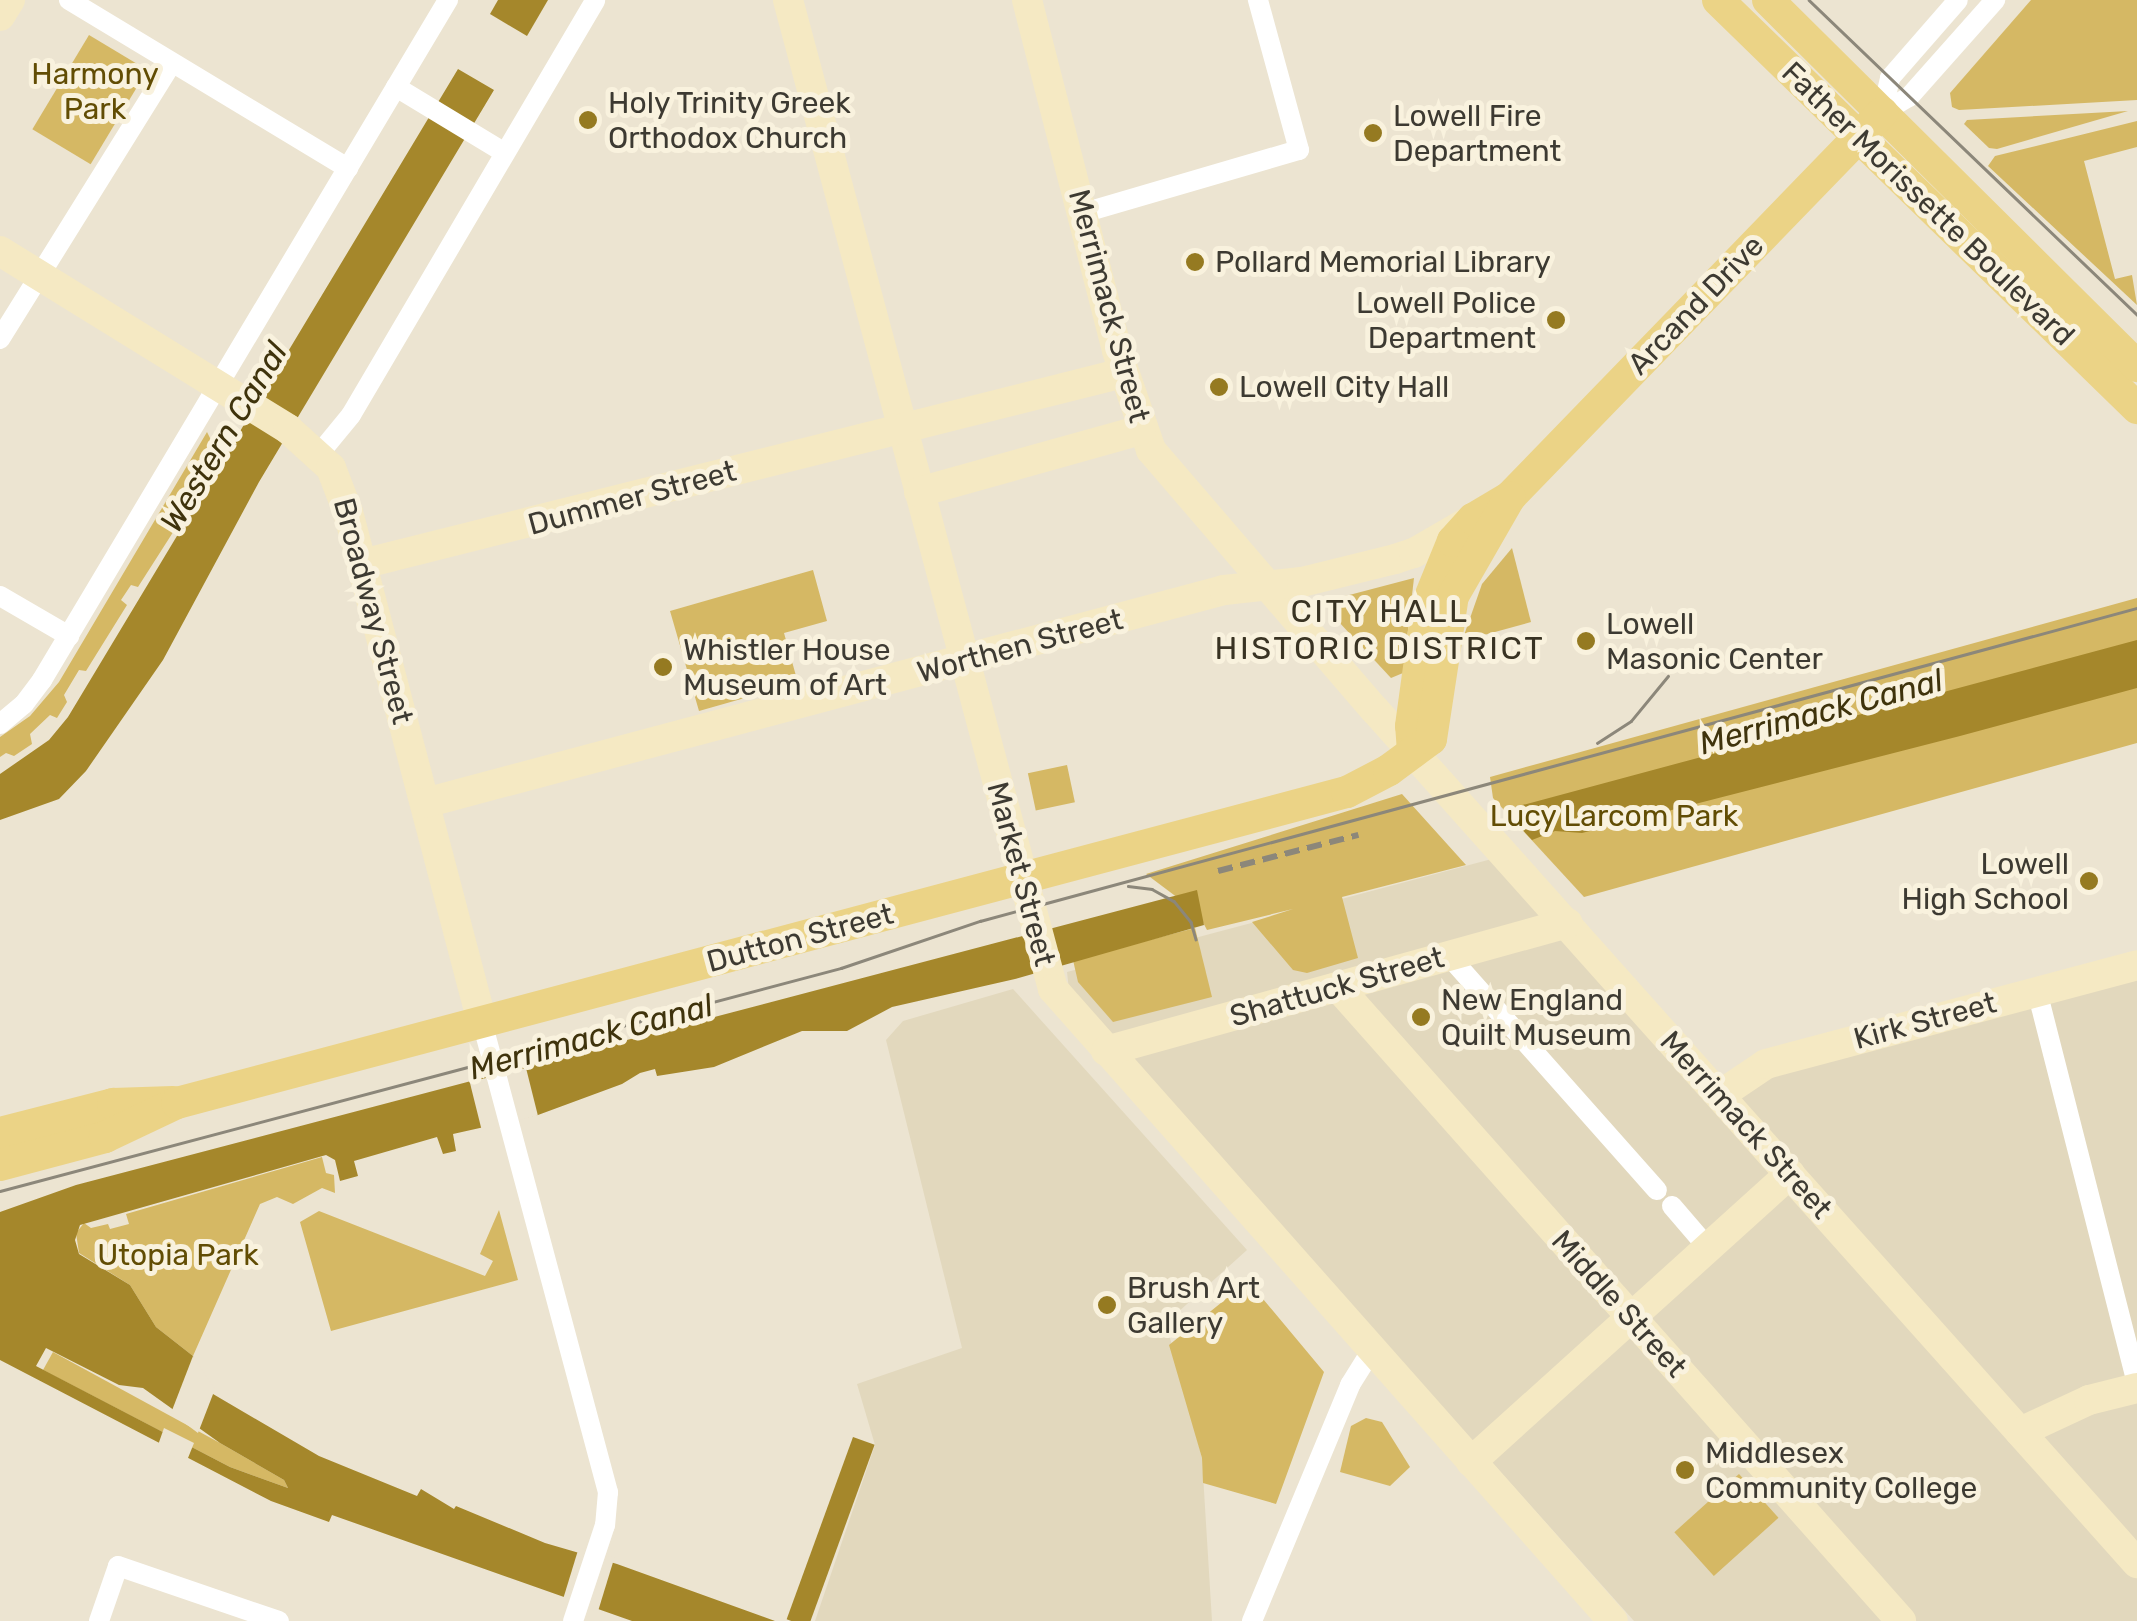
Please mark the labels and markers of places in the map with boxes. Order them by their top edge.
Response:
place label: Holy Trinity Greek Orthodox Church [608,85,853,156]
place label: Lowell Fire Department [1393,98,1561,168]
marker: Holy Trinity Greek Orthodox Church [577,109,599,131]
marker: Lowell Fire Department [1362,122,1384,144]
place label: Pollard Memorial Library [1215,244,1551,280]
marker: Pollard Memorial Library [1184,251,1206,273]
place label: Lowell Police Department [1356,285,1536,356]
marker: Lowell Police Department [1545,309,1567,331]
place label: Lowell City Hall [1239,369,1450,405]
marker: Lowell City Hall [1208,376,1230,398]
place label: Lowell Masonic Center [1606,606,1823,676]
marker: Lowell Masonic Center [1575,630,1597,652]
place label: Whistler House Museum of Art [683,632,891,702]
marker: Whistler House Museum of Art [652,656,674,678]
place label: Lowell High School [1902,846,2069,916]
marker: Lowell High School [2078,870,2100,892]
place label: New England Quilt Museum [1441,982,1632,1052]
marker: New England Quilt Museum [1410,1006,1432,1028]
place label: Brush Art Gallery [1127,1270,1261,1340]
marker: Brush Art Gallery [1096,1294,1118,1316]
place label: Middlesex Community College [1705,1435,1978,1506]
marker: Middlesex Community College [1674,1459,1696,1481]

